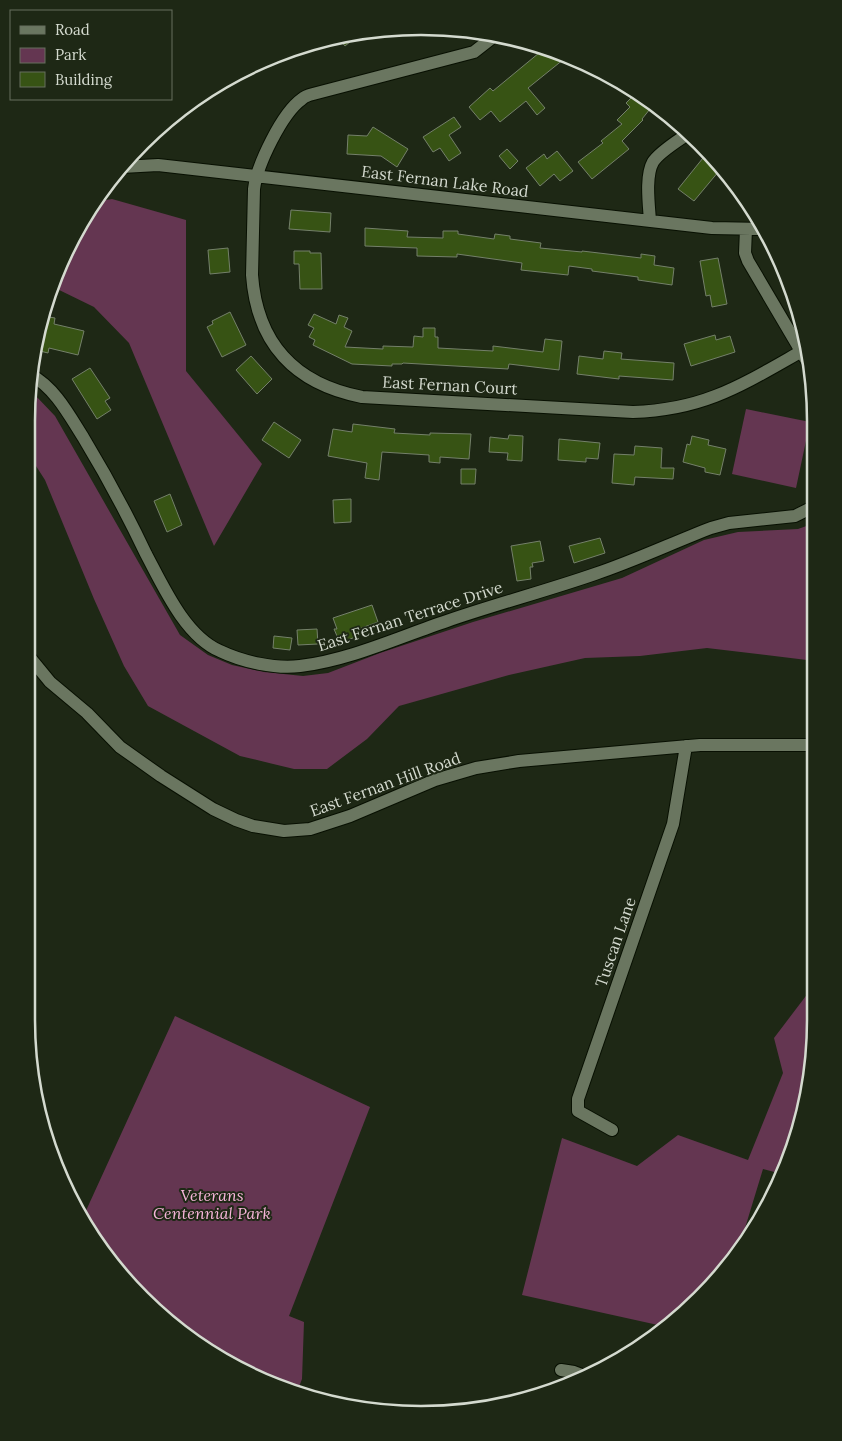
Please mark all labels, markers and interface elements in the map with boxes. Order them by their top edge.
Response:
legend [10,10,172,100]
text: Road [55,20,90,39]
text: Park [55,45,86,64]
text: Building [55,70,113,89]
street label: East Fernan Lake Road [360,161,530,201]
street label: East Fernan Court [382,371,519,399]
street label: East Fernan Terrace Drive [315,576,505,655]
street label: East Fernan Hill Road [307,747,463,821]
street label: Tuscan Lane [590,894,640,990]
park label: Veterans Centennial Park [153,1185,271,1223]

